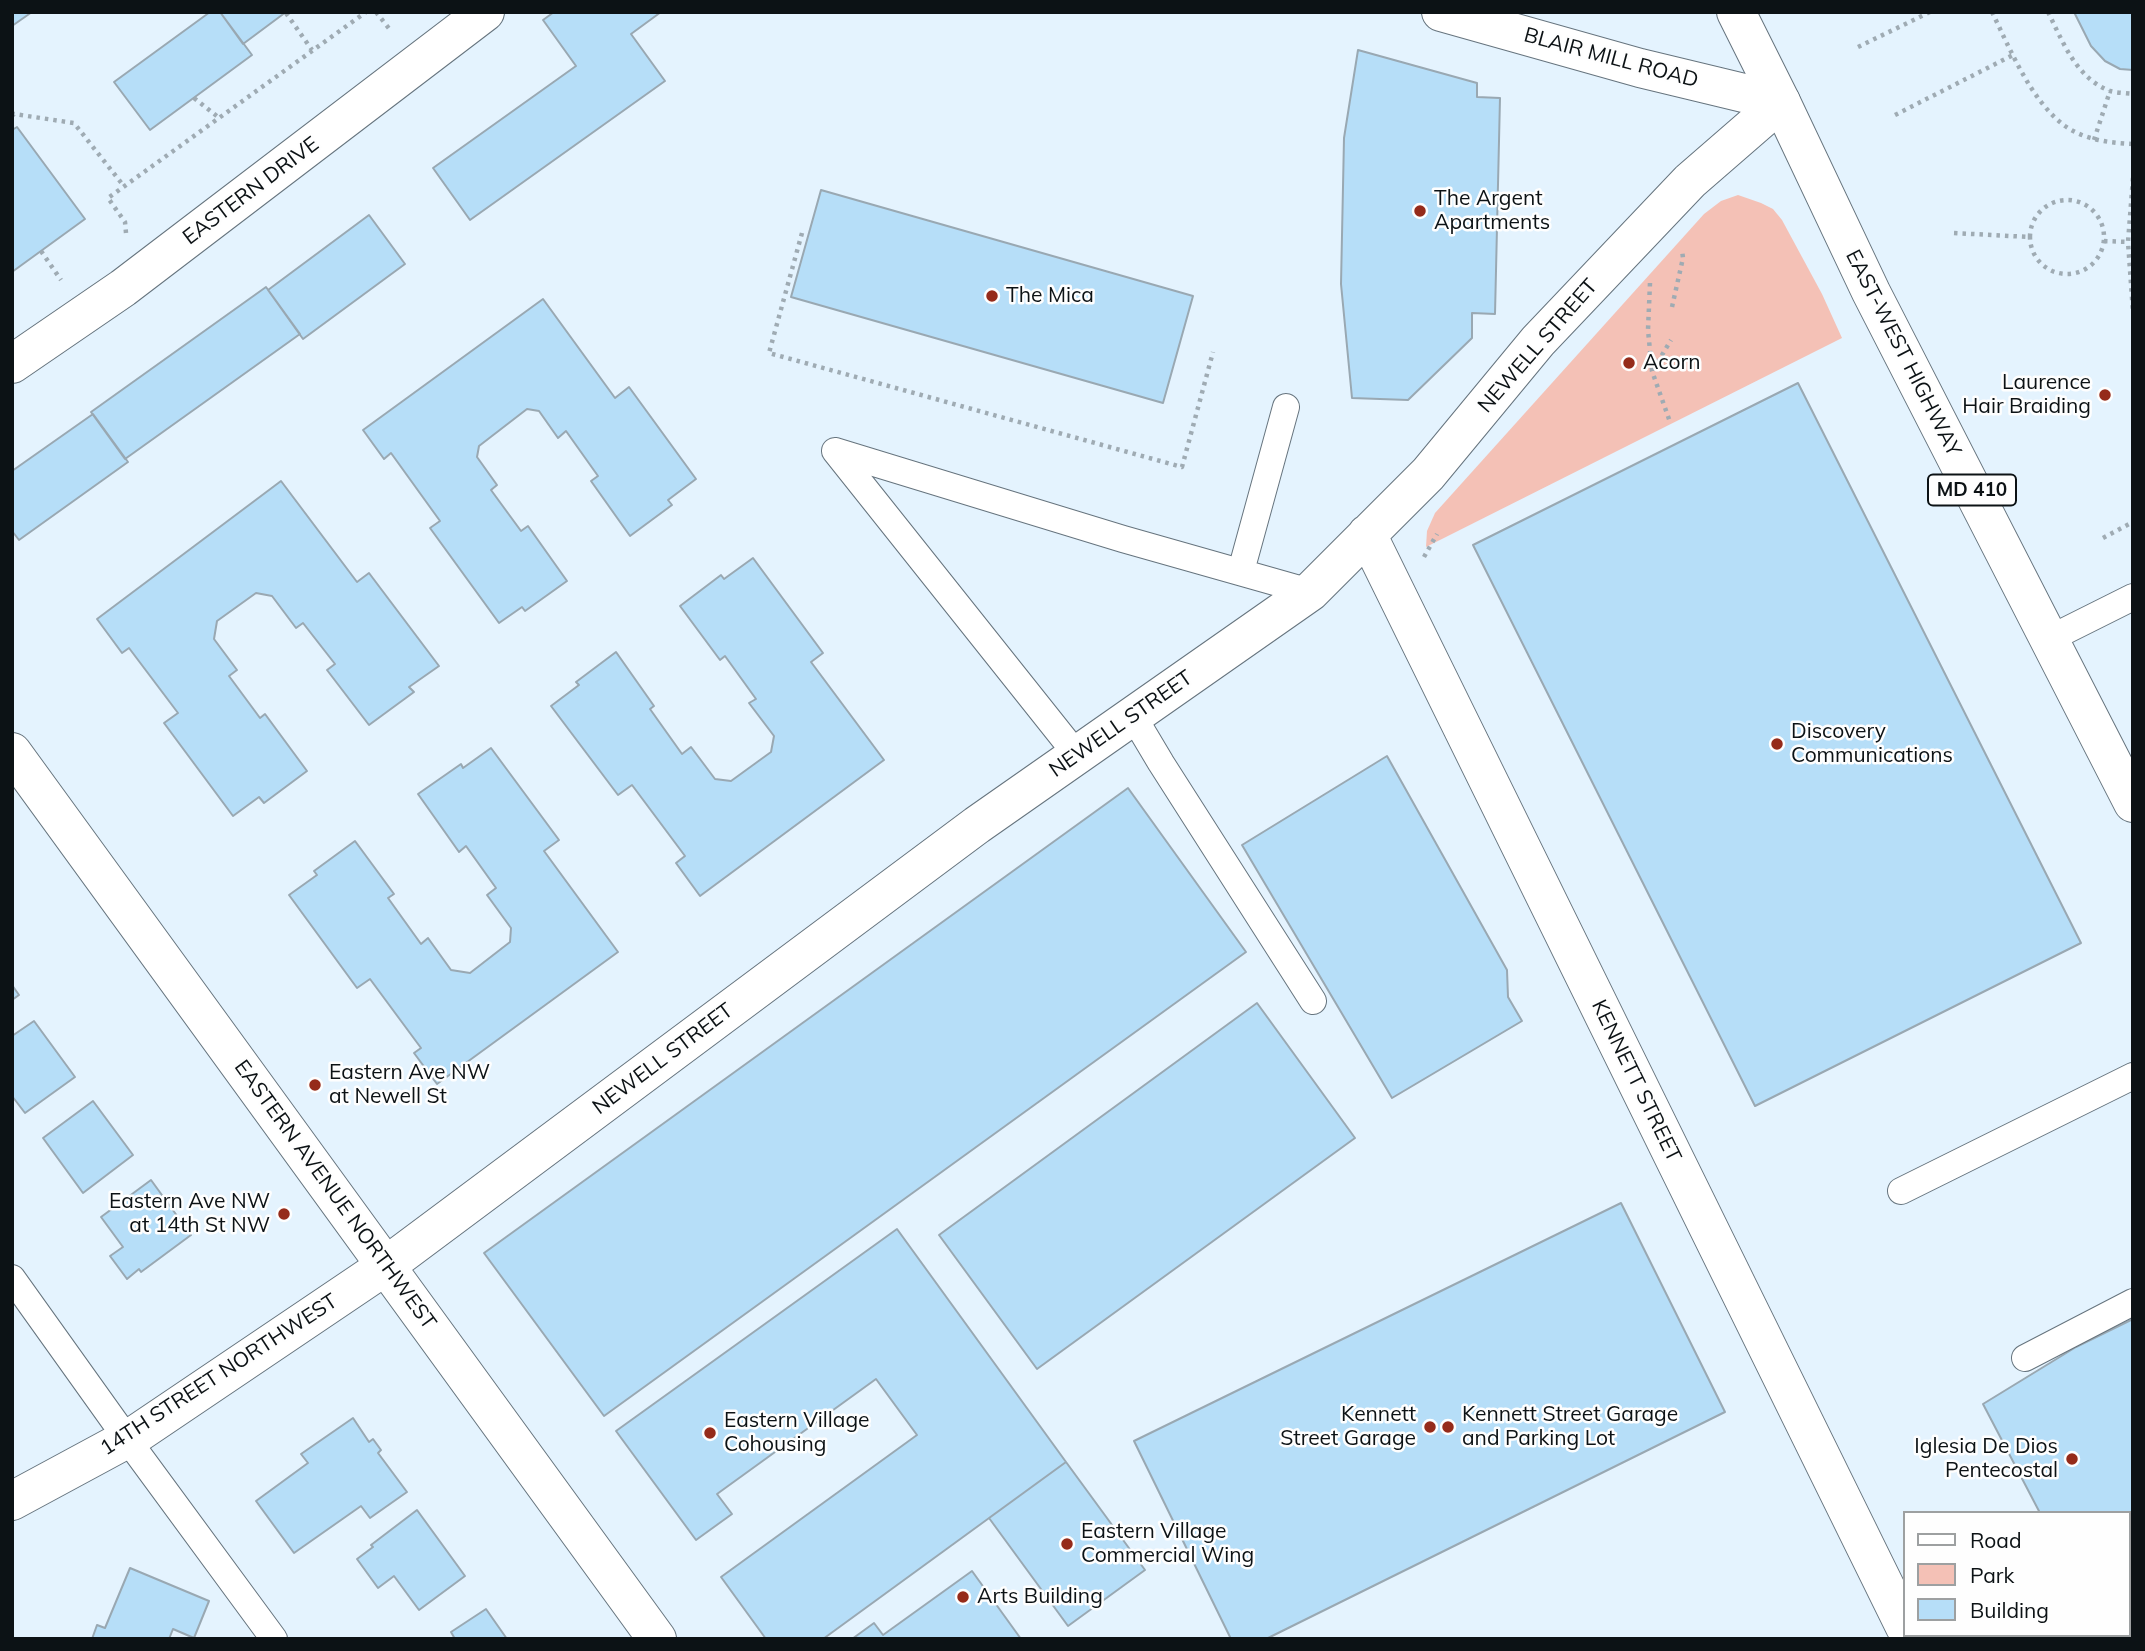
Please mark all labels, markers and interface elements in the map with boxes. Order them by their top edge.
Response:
street label: BLAIR MILL ROAD [1521,23,1701,93]
street label: EASTERN DRIVE [178,132,324,250]
place label: The Argent Apartments [1434,186,1550,236]
marker: The Argent Apartments [1412,203,1428,219]
street label: EAST-WEST HIGHWAY [1840,246,1966,460]
street label: NEWELL STREET [1473,274,1603,418]
place label: The Mica [1006,283,1094,309]
marker: The Mica [984,288,1000,304]
place label: Acorn [1643,350,1700,376]
marker: Acorn [1621,355,1637,371]
place label: Laurence Hair Braiding [1962,370,2091,420]
marker: Laurence Hair Braiding [2097,387,2113,403]
road number: MD 410 [1928,475,2016,505]
street label: NEWELL STREET [1045,665,1197,783]
place label: Discovery Communications [1791,719,1953,769]
marker: Discovery Communications [1769,736,1785,752]
street label: KENNETT STREET [1586,996,1686,1166]
street label: NEWELL STREET [588,998,738,1120]
street label: EASTERN AVENUE NORTHWEST [229,1055,441,1335]
place label: Eastern Ave NW at Newell St [329,1060,490,1110]
marker: Eastern Ave NW at Newell St [307,1077,323,1093]
place label: Eastern Ave NW at 14th St NW [109,1189,270,1239]
marker: Eastern Ave NW at 14th St NW [276,1206,292,1222]
street label: 14TH STREET NORTHWEST [96,1289,342,1461]
place label: Kennett Street Garage [1280,1402,1416,1452]
place label: Kennett Street Garage and Parking Lot [1462,1402,1678,1452]
place label: Eastern Village Cohousing [724,1408,870,1458]
marker: Kennett Street Garage [1422,1419,1438,1435]
marker: Kennett Street Garage and Parking Lot [1440,1419,1456,1435]
marker: Eastern Village Cohousing [702,1425,718,1441]
place label: Iglesia De Dios Pentecostal [1914,1434,2058,1484]
marker: Iglesia De Dios Pentecostal [2064,1451,2080,1467]
legend [1904,1511,2131,1637]
place label: Eastern Village Commercial Wing [1081,1519,1254,1569]
text: Road [1970,1527,2021,1553]
marker: Eastern Village Commercial Wing [1059,1536,1075,1552]
text: Park [1970,1562,2014,1588]
place label: Arts Building [977,1584,1103,1610]
marker: Arts Building [955,1589,971,1605]
text: Building [1970,1597,2049,1623]

